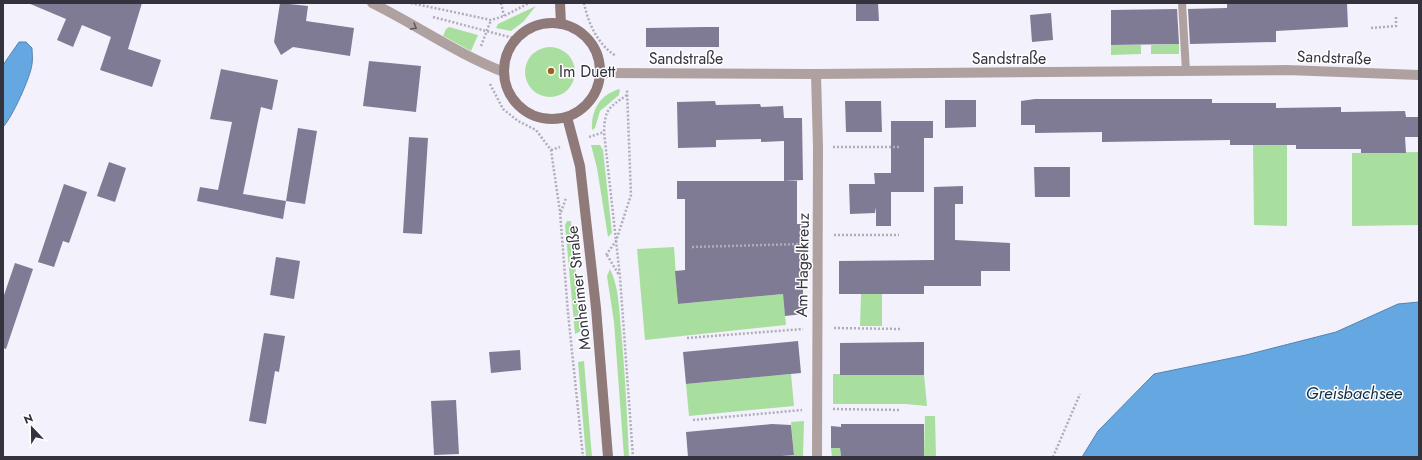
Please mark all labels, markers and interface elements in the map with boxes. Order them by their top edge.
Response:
one-way arrow [410,22,417,29]
street label: Sandstraße [1296,45,1372,70]
street label: Sandstraße [649,47,723,70]
street label: Sandstraße [972,47,1046,70]
place label: Im Duett [559,60,616,83]
marker: Im Duett [546,66,556,76]
street label: Am Hagelkreuz [790,212,815,317]
street label: Monheimer Straße [561,225,596,351]
water label: Greisbachsee [1306,381,1403,405]
north arrow [12,408,52,448]
text: N [21,410,35,428]

